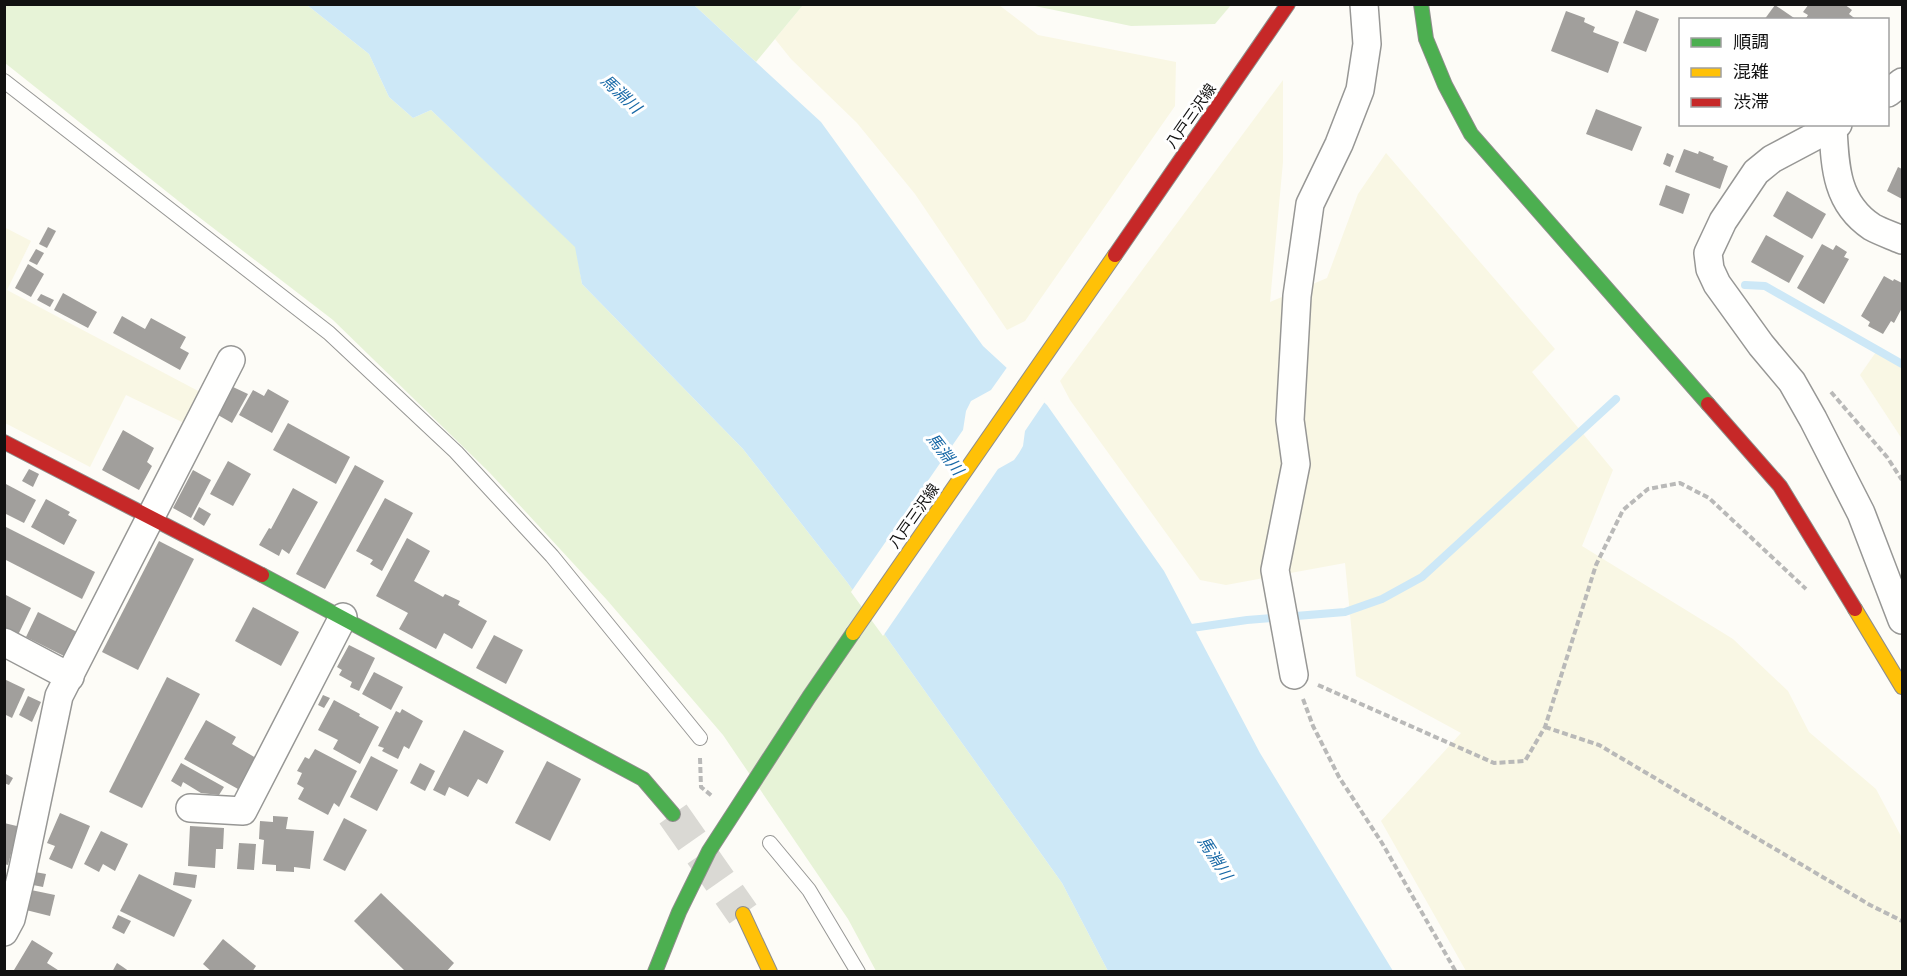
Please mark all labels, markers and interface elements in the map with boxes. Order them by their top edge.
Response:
legend [1679,18,1889,126]
text: 順調 [1733,31,1769,53]
text: 混雑 [1733,61,1769,83]
water label: 馬淵川 [597,71,646,119]
street label: 八戸三沢線 [1162,80,1220,152]
text: 渋滞 [1733,91,1769,113]
water label: 馬淵川 [923,429,968,480]
street label: 八戸三沢線 [885,480,943,552]
water label: 馬淵川 [1194,833,1237,885]

